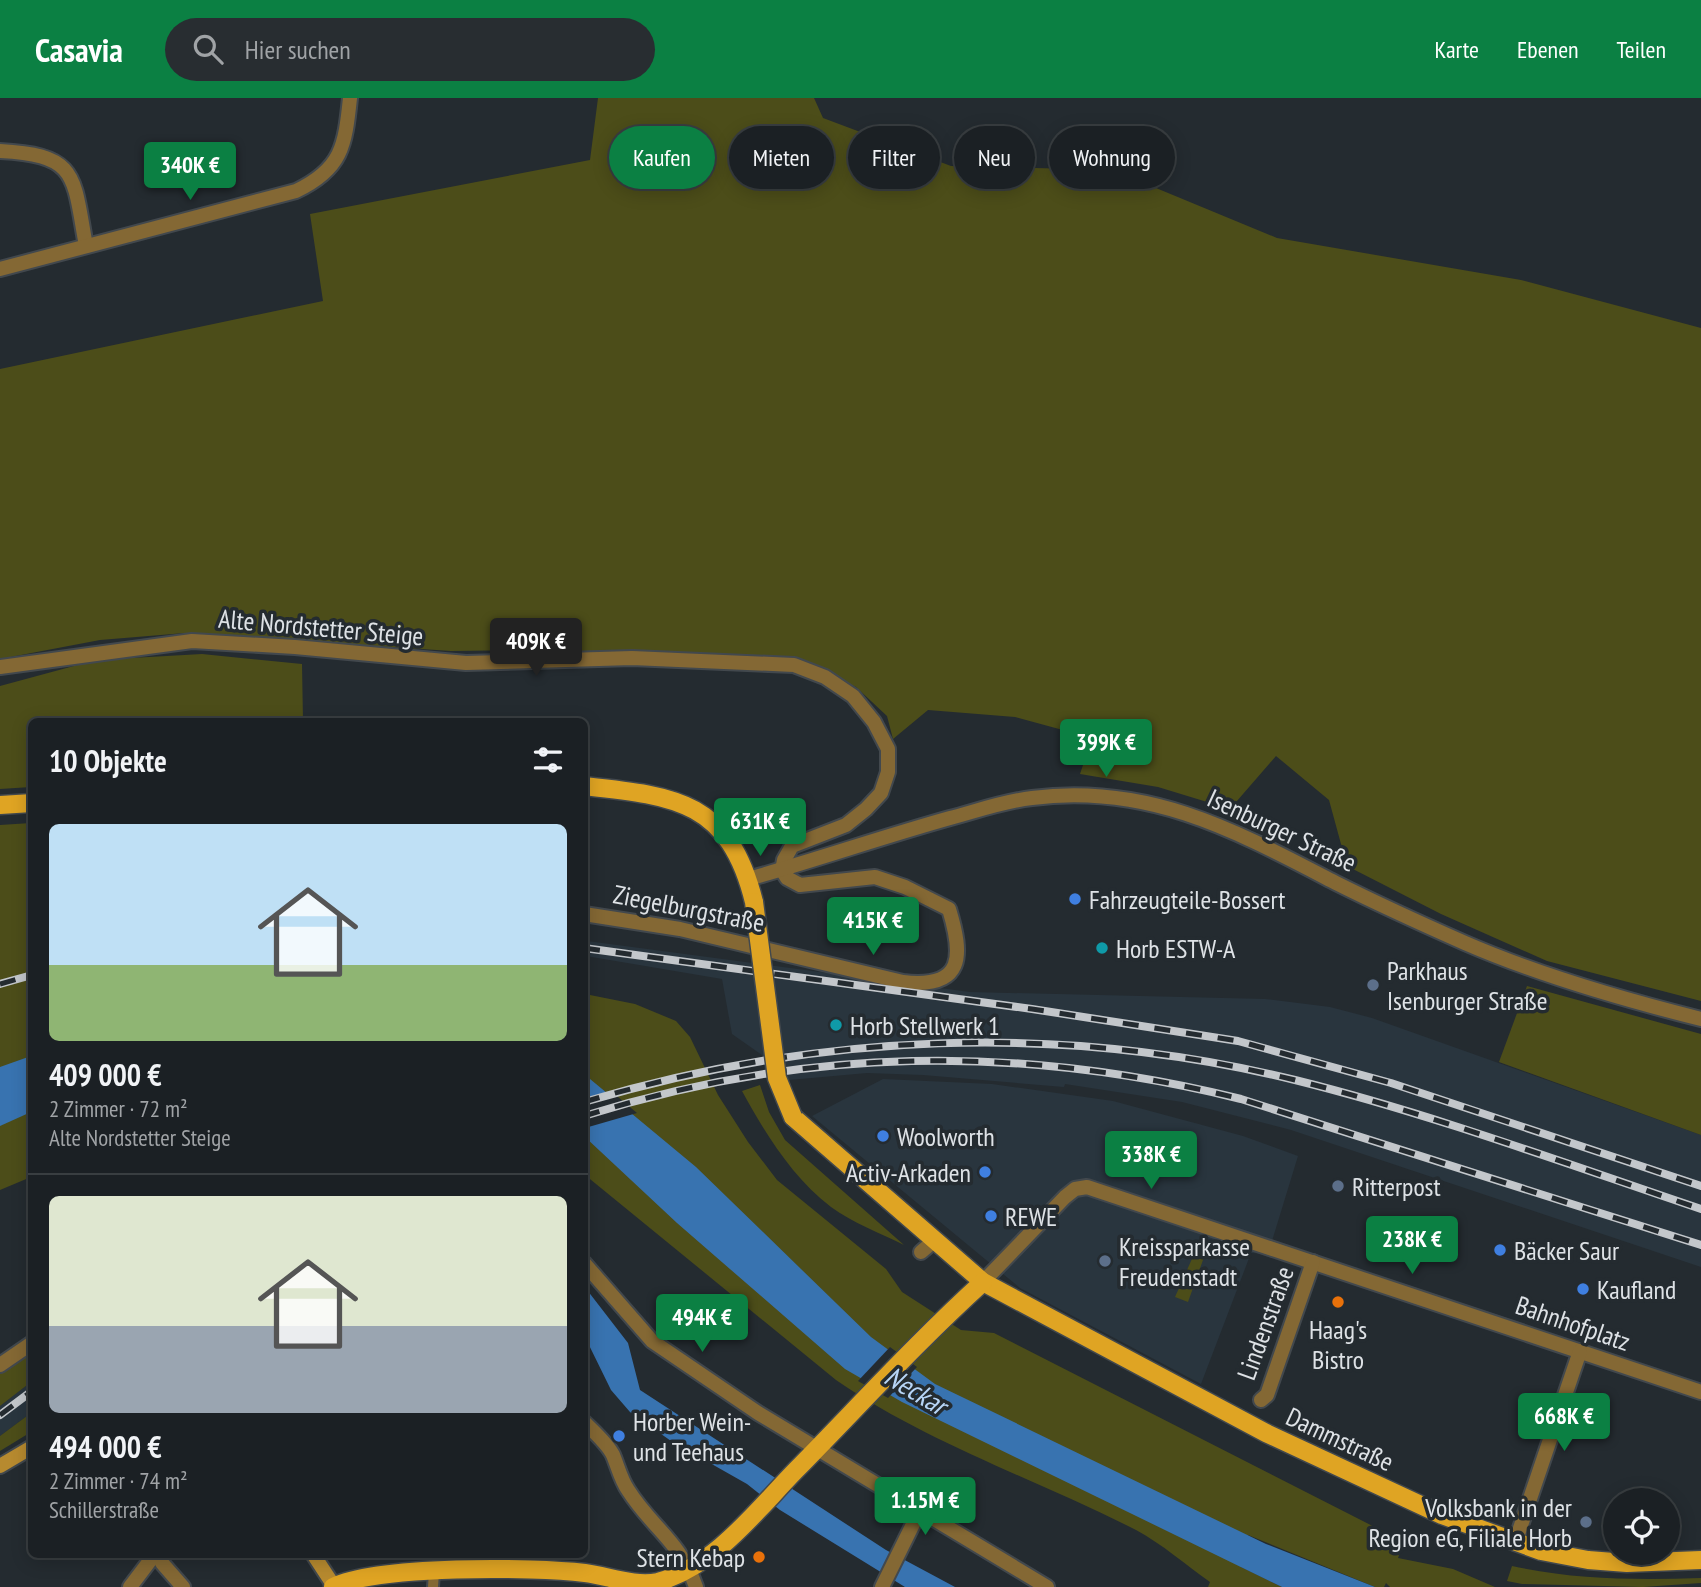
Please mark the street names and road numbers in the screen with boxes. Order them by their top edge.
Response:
street label: Alte Nordstetter Steige [217,602,425,652]
street label: Isenburger Straße [1202,781,1362,879]
street label: Ziegelburgstraße [611,877,767,939]
street label: Lindenstraße [1229,1262,1301,1384]
street label: Bahnhofplatz [1511,1288,1635,1358]
street label: Dammstraße [1281,1400,1399,1478]

